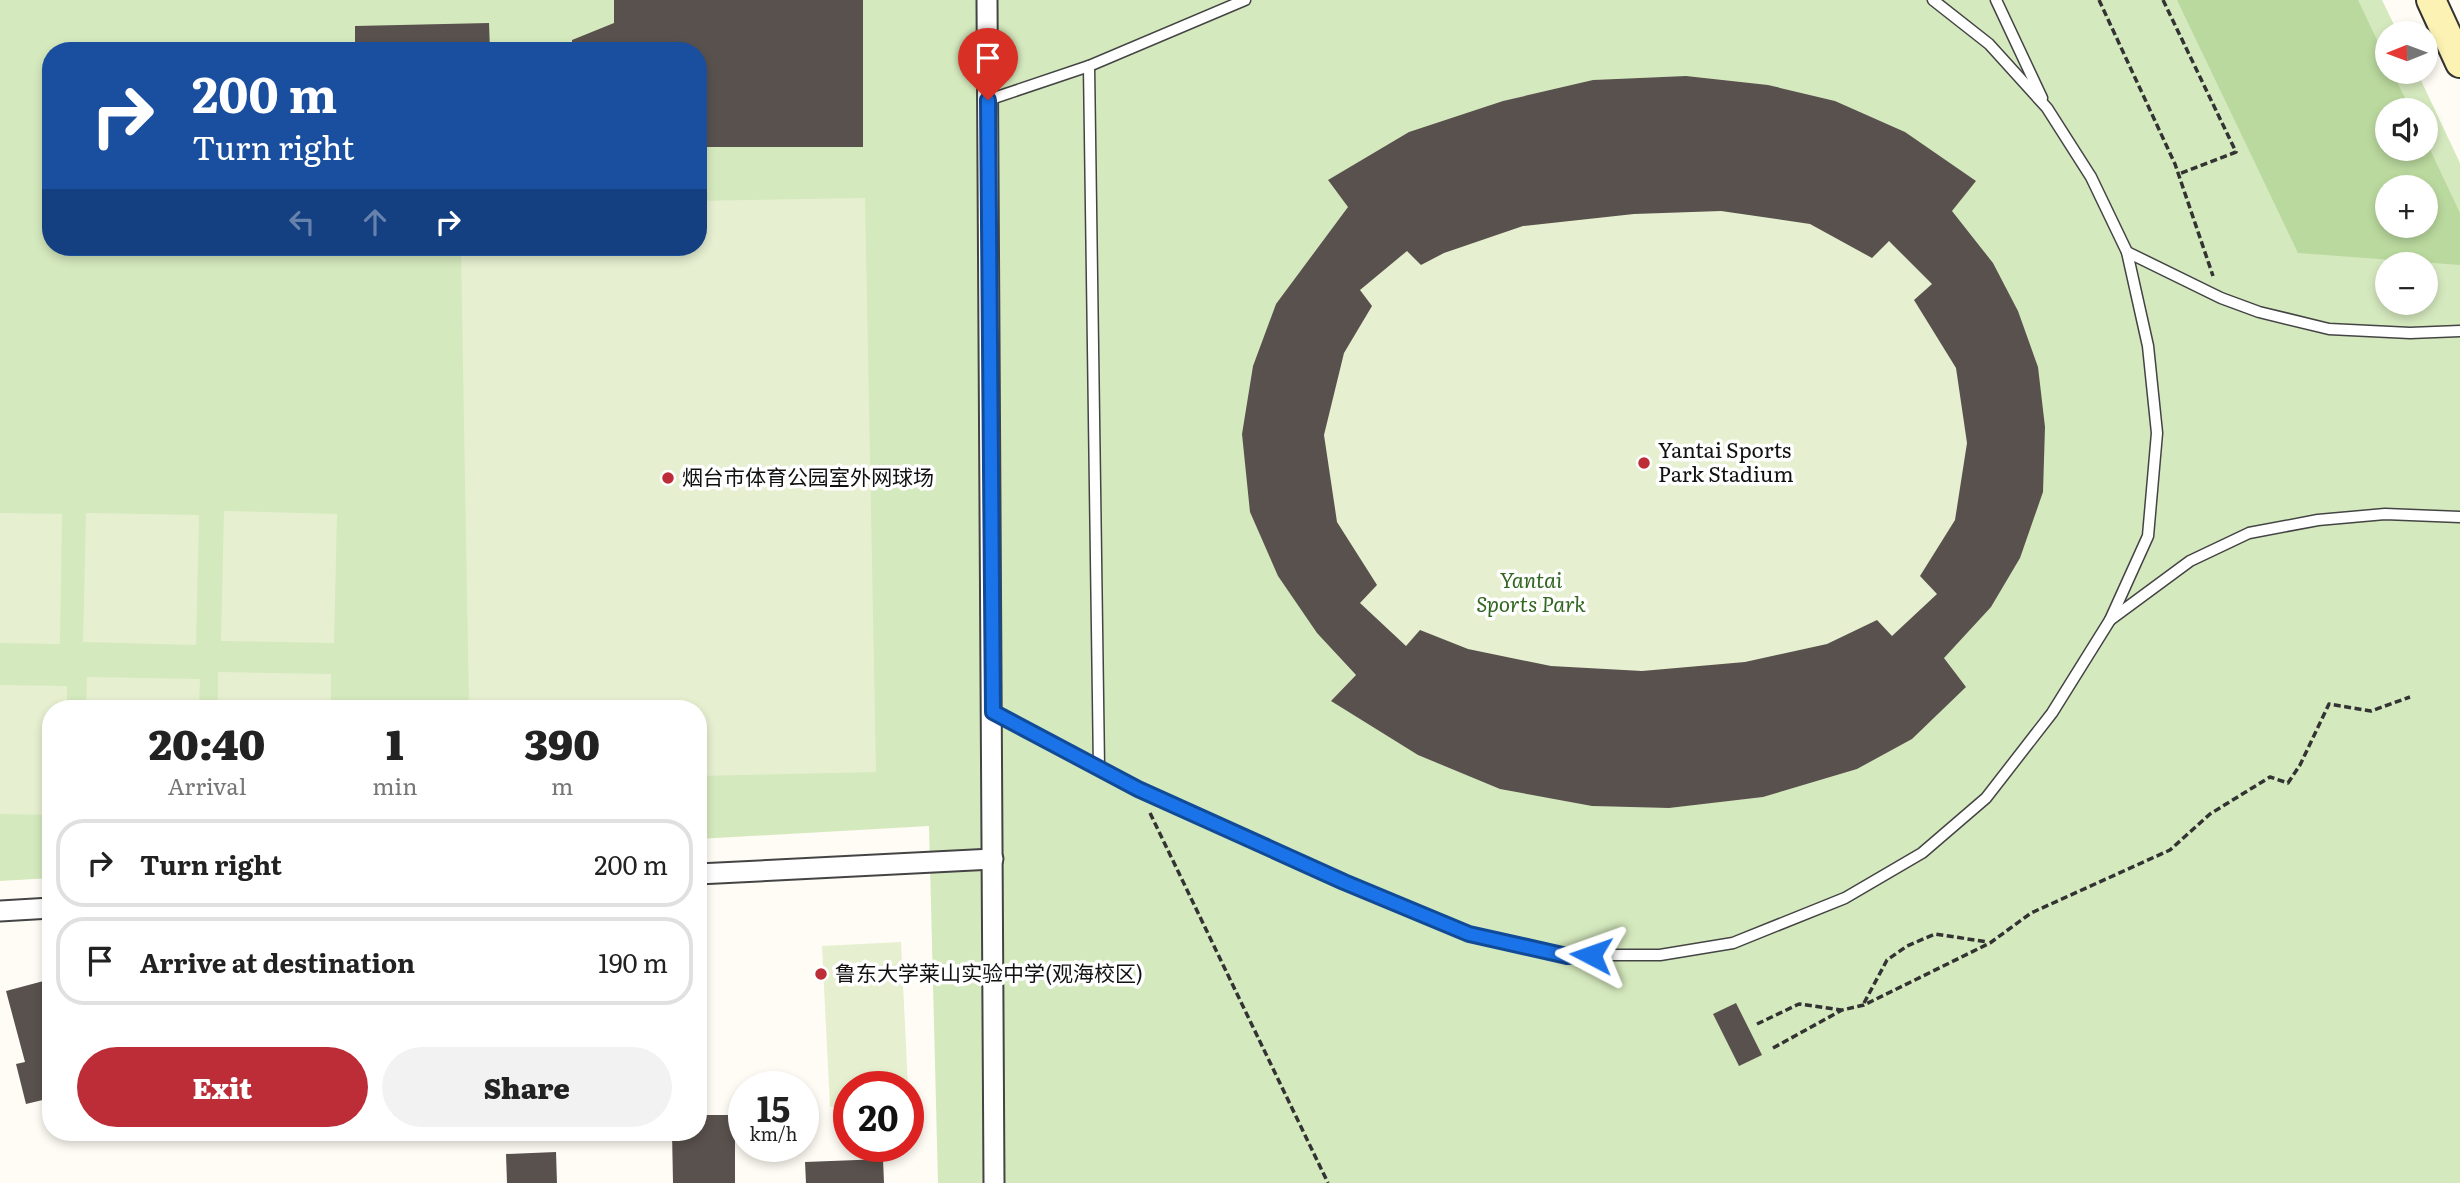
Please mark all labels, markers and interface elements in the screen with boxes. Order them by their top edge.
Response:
north arrow [2375,21,2438,84]
map controls [2375,21,2438,315]
pin [958,28,1018,100]
icon: arrive [969,39,1007,77]
text: 200 m [192,55,337,128]
icon: right [77,70,168,161]
button: sound [2375,98,2438,161]
text: Turn right [192,122,354,170]
button: + [2375,175,2438,238]
icon: left [283,203,321,241]
icon: ahead [356,203,394,241]
icon: right [429,203,467,241]
button: − [2375,252,2438,315]
place label: Yantai Sports Park Stadium [1658,433,1794,488]
marker: Yantai Sports Park Stadium [1636,455,1652,471]
place label: 烟台市体育公园室外网球场 [682,460,934,491]
marker: 烟台市体育公园室外网球场 [660,470,676,486]
park label: Yantai Sports Park [1476,563,1586,618]
text: 20:40 [149,711,265,773]
text: 1 [386,711,404,773]
text: 390 [524,711,600,773]
text: Arrival [168,768,246,802]
text: min [372,768,417,802]
text: m [551,768,573,802]
icon: right [81,844,119,882]
text: Turn right [140,844,282,883]
text: 200 m [594,844,668,883]
position arrow [1554,918,1628,992]
icon: arrive [81,942,119,980]
text: Arrive at destination [140,942,415,981]
text: 190 m [598,942,668,981]
place label: 鲁东大学莱山实验中学(观海校区) [835,956,1143,987]
marker: 鲁东大学莱山实验中学(观海校区) [813,966,829,982]
button: Exit [77,1047,368,1127]
button: Share [382,1047,672,1127]
speed limit sign: 20 [833,1071,924,1162]
text: 15 [757,1081,790,1133]
text: km/h [750,1120,797,1147]

